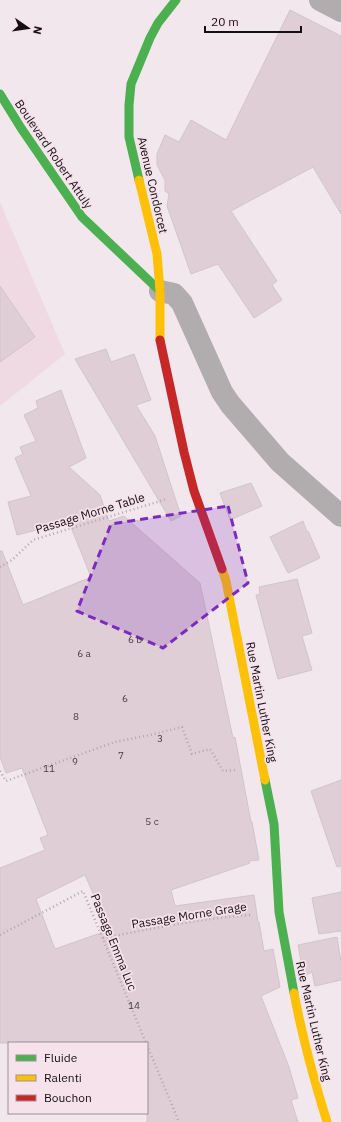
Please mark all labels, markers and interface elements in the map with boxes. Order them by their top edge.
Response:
north arrow [8,8,48,48]
scale bar [205,8,301,34]
text: 20 m [211,14,239,29]
text: N [30,25,45,36]
street label: Boulevard Robert Attuly [12,96,96,212]
street label: Avenue Condorcet [135,135,171,235]
street label: Passage Morne Table [33,489,147,537]
house number: 6 b [128,633,142,646]
street label: Rue Martin Luther King [243,640,281,764]
house number: 6 a [77,647,92,660]
house number: 6 [122,692,128,705]
house number: 8 [73,710,79,723]
house number: 3 [157,732,163,745]
house number: 7 [118,749,124,762]
house number: 9 [72,755,78,768]
house number: 11 [43,762,55,775]
house number: 5 c [145,815,159,828]
street label: Passage Emma Luc [88,891,140,993]
street label: Passage Morne Grage [130,898,248,932]
street label: Rue Martin Luther King [293,960,335,1083]
house number: 14 [128,999,140,1012]
legend [8,1042,148,1114]
text: Fluide [44,1050,78,1065]
text: Ralenti [44,1070,82,1085]
text: Bouchon [44,1090,92,1105]

